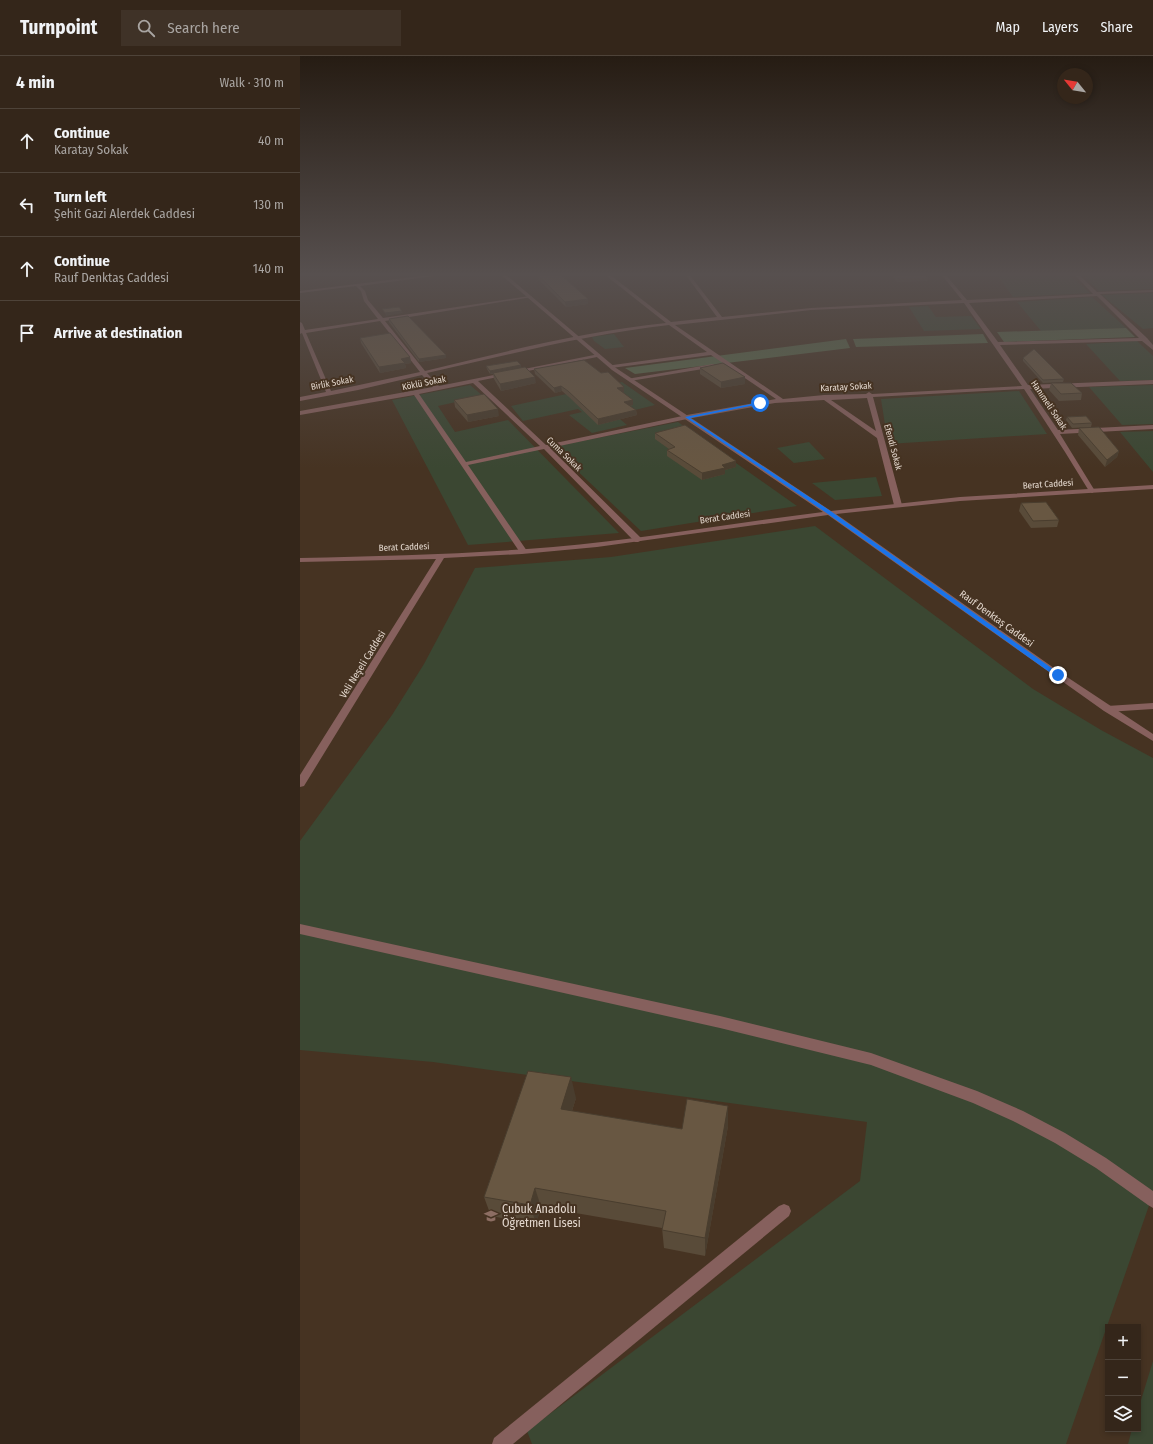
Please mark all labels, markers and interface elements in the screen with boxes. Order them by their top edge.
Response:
search box [121,10,401,46]
text: Turnpoint [20,16,97,39]
icon: search [135,17,157,39]
text: Search here [167,19,240,37]
text: Map [996,19,1020,36]
text: Layers [1042,19,1078,36]
text: Share [1100,19,1133,36]
north arrow [1057,68,1093,104]
text: 4 min [16,72,55,93]
text: Walk · 310 m [220,75,284,90]
text: Continue [54,124,110,142]
icon: ahead [16,130,38,152]
text: 40 m [258,133,284,148]
text: Karatay Sokak [54,142,128,157]
text: Turn left [54,188,107,206]
icon: left [16,194,38,216]
text: 130 m [253,197,284,212]
text: Şehit Gazi Alerdek Caddesi [54,206,195,221]
text: Continue [54,252,110,270]
icon: ahead [16,258,38,280]
text: 140 m [253,261,284,276]
text: Rauf Denktaş Caddesi [54,270,169,285]
icon: arrive [16,322,38,344]
text: Arrive at destination [54,324,182,342]
street label: Birlik Sokak [310,374,355,392]
street label: Köklü Sokak [401,374,448,392]
street label: Hanımeli Sokak [1029,379,1069,432]
street label: Karatay Sokak [820,381,873,393]
route start [751,394,769,412]
street label: Efendi Sokak [882,423,904,472]
street label: Cuma Sokak [545,435,584,474]
street label: Berat Caddesi [1022,477,1074,491]
street label: Berat Caddesi [699,509,751,525]
street label: Berat Caddesi [378,541,430,553]
street label: Rauf Denktaş Caddesi [957,588,1036,650]
street label: Veli Neşeli Caddesi [337,629,388,701]
route end [1049,666,1067,684]
place label: Çubuk Anadolu Öğretmen Lisesi [502,1202,581,1230]
school or university icon: Çubuk Anadolu Öğretmen Lisesi [483,1208,499,1224]
map controls [1105,1324,1141,1432]
button: + [1105,1324,1141,1360]
button: − [1105,1360,1141,1396]
button: layers [1105,1396,1141,1432]

